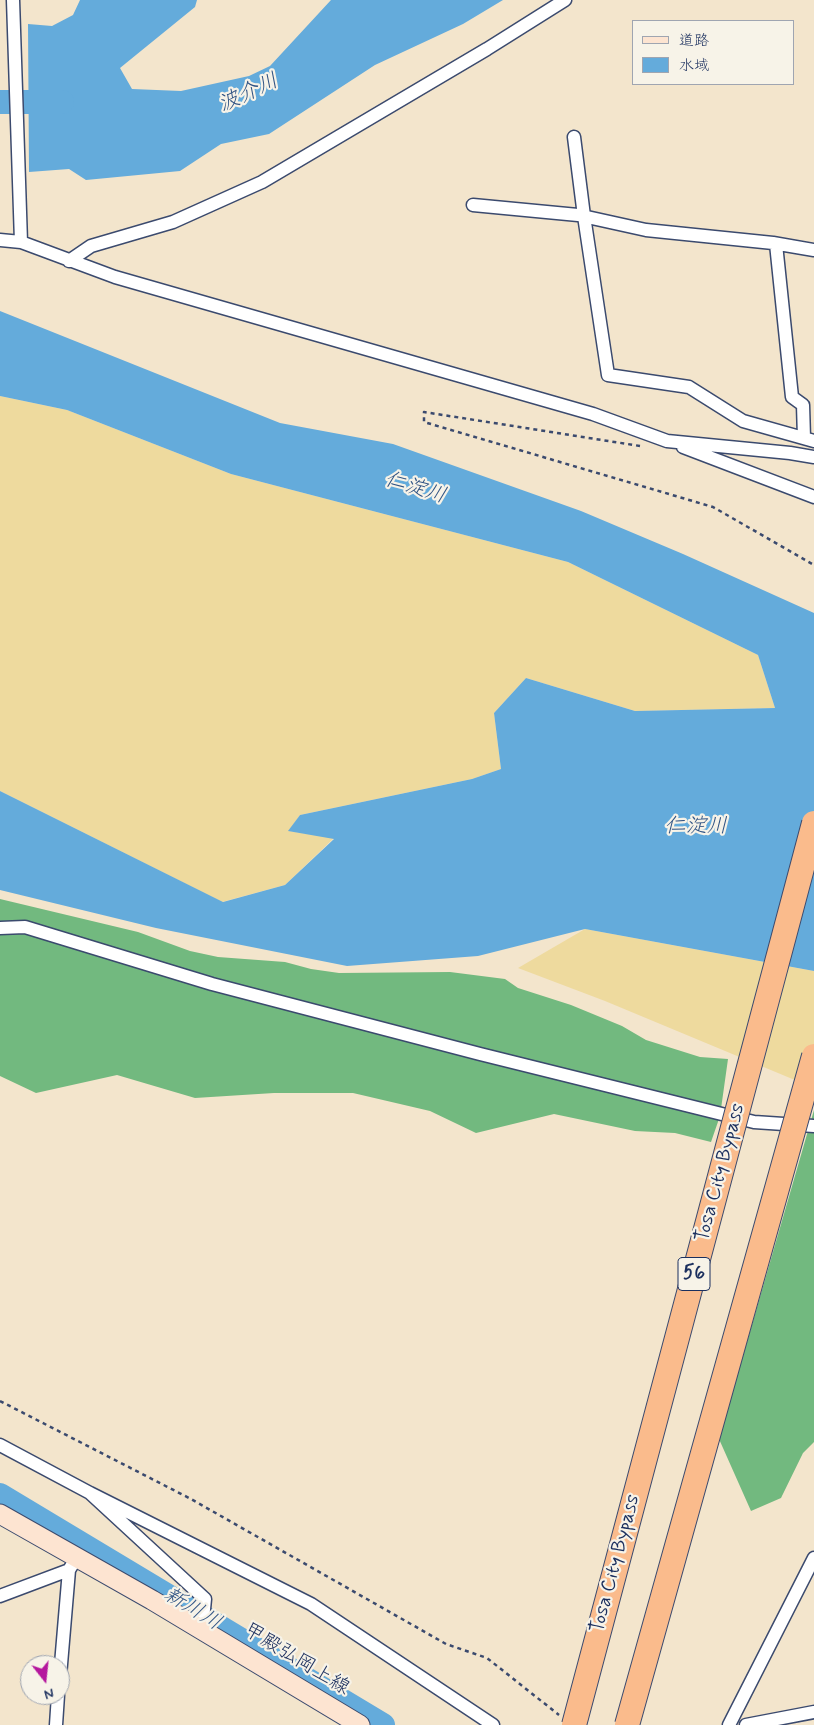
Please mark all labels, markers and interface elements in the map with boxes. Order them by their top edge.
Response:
legend [632,20,794,85]
text: 道路 [679,31,709,51]
text: 水域 [679,56,709,76]
water label: 波介川 [215,69,283,119]
water label: 仁淀川 [381,468,449,510]
water label: 仁淀川 [665,815,727,841]
street label: Tosa City Bypass [691,1101,751,1245]
road number: 56 [678,1258,710,1290]
street label: Tosa City Bypass [586,1492,646,1636]
water label: 新川川 [159,1583,225,1637]
street label: 甲殿弘岡上線 [238,1619,354,1701]
north arrow [20,1655,70,1705]
text: N [42,1684,56,1703]

